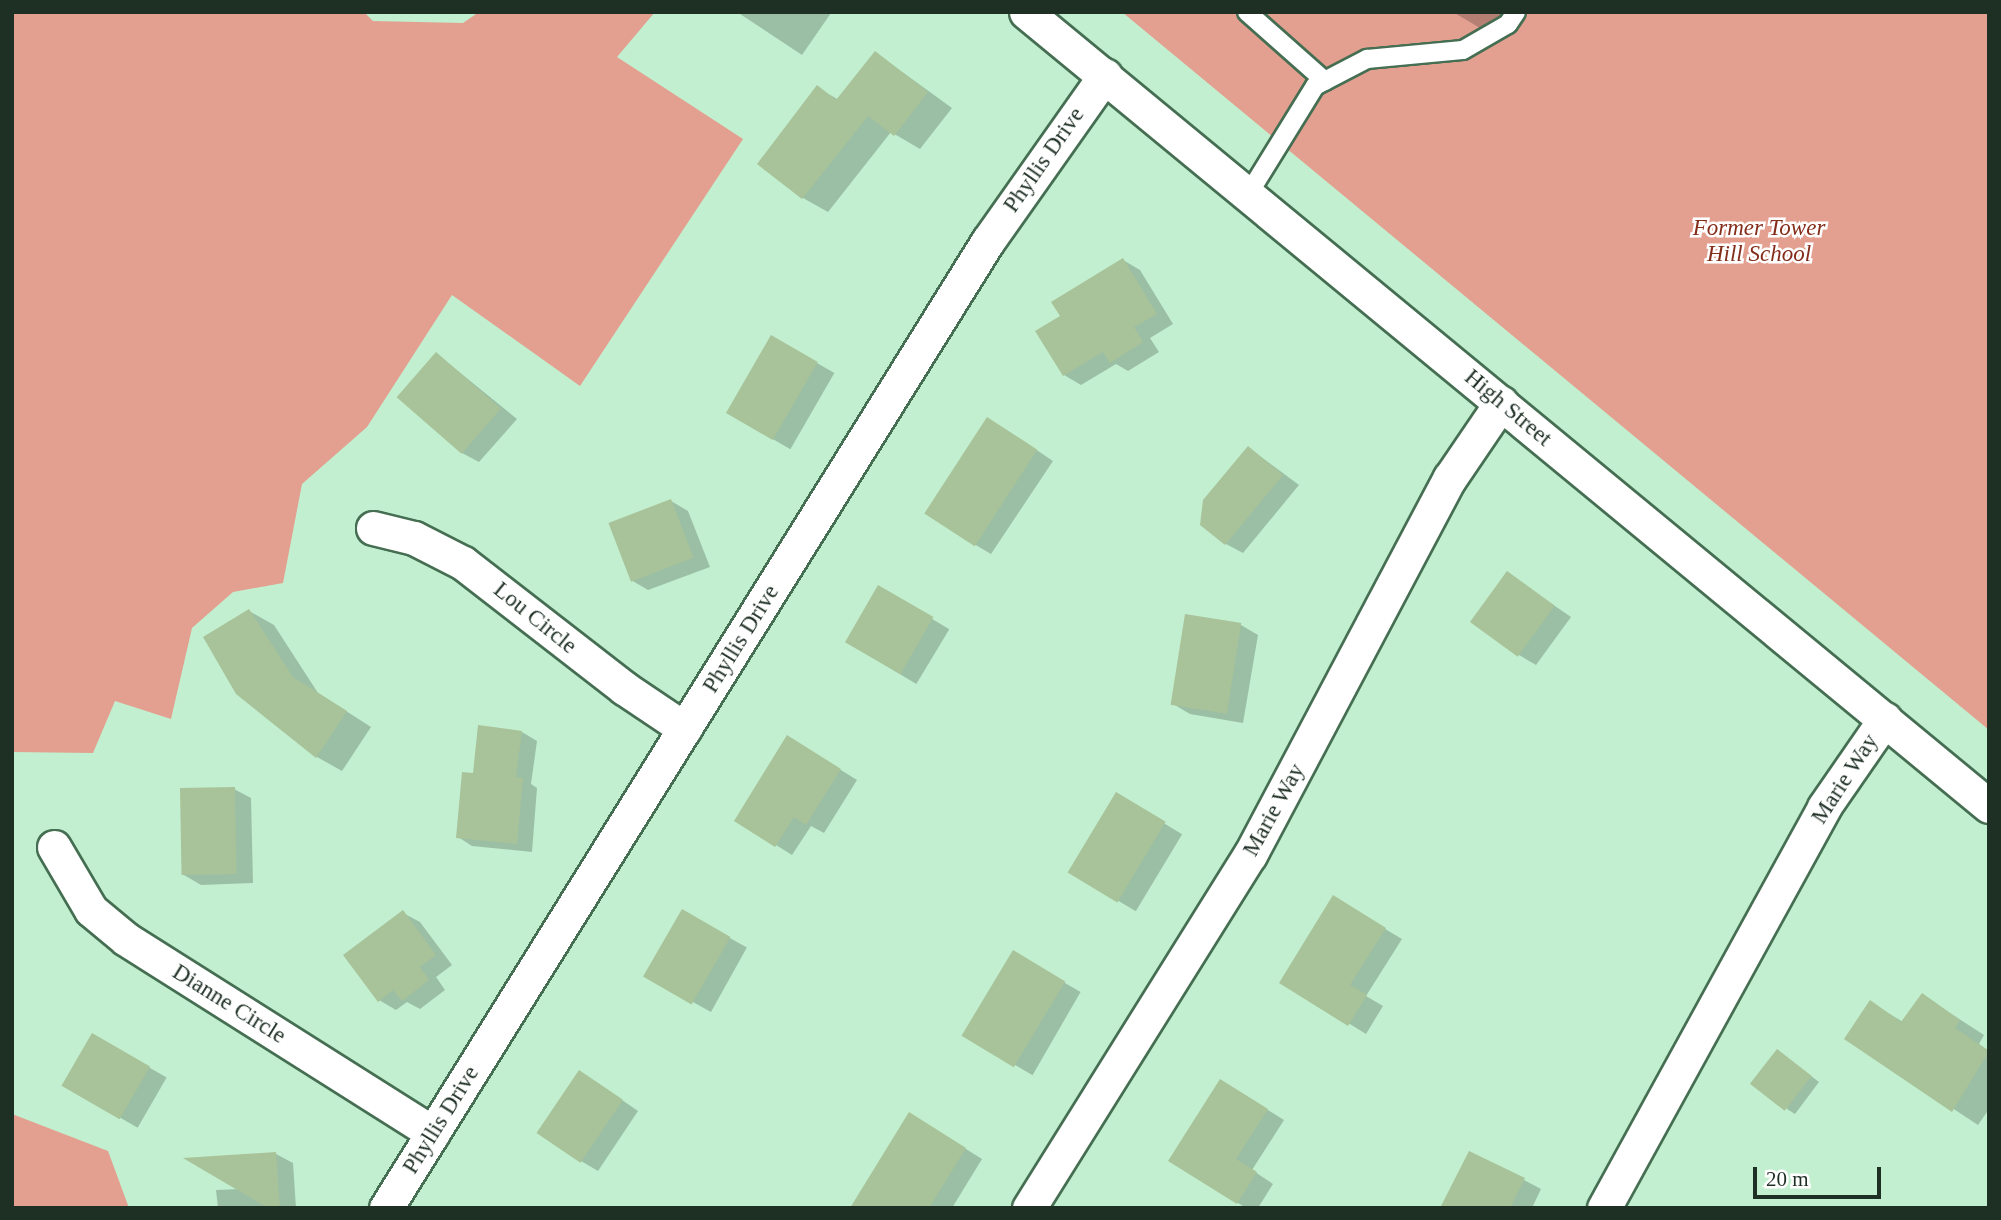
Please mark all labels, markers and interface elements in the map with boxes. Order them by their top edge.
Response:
street label: Phyllis Drive [998,102,1090,218]
park label: Former Tower Hill School [1693,214,1825,268]
street label: High Street [1459,364,1557,452]
street label: Lou Circle [488,576,582,660]
street label: Phyllis Drive [697,580,785,698]
street label: Marie Way [1806,729,1884,829]
street label: Marie Way [1237,759,1311,861]
street label: Dianne Circle [167,958,291,1050]
street label: Phyllis Drive [397,1061,485,1179]
scale bar [1756,1154,1884,1198]
text: 20 m [1766,1167,1809,1191]

